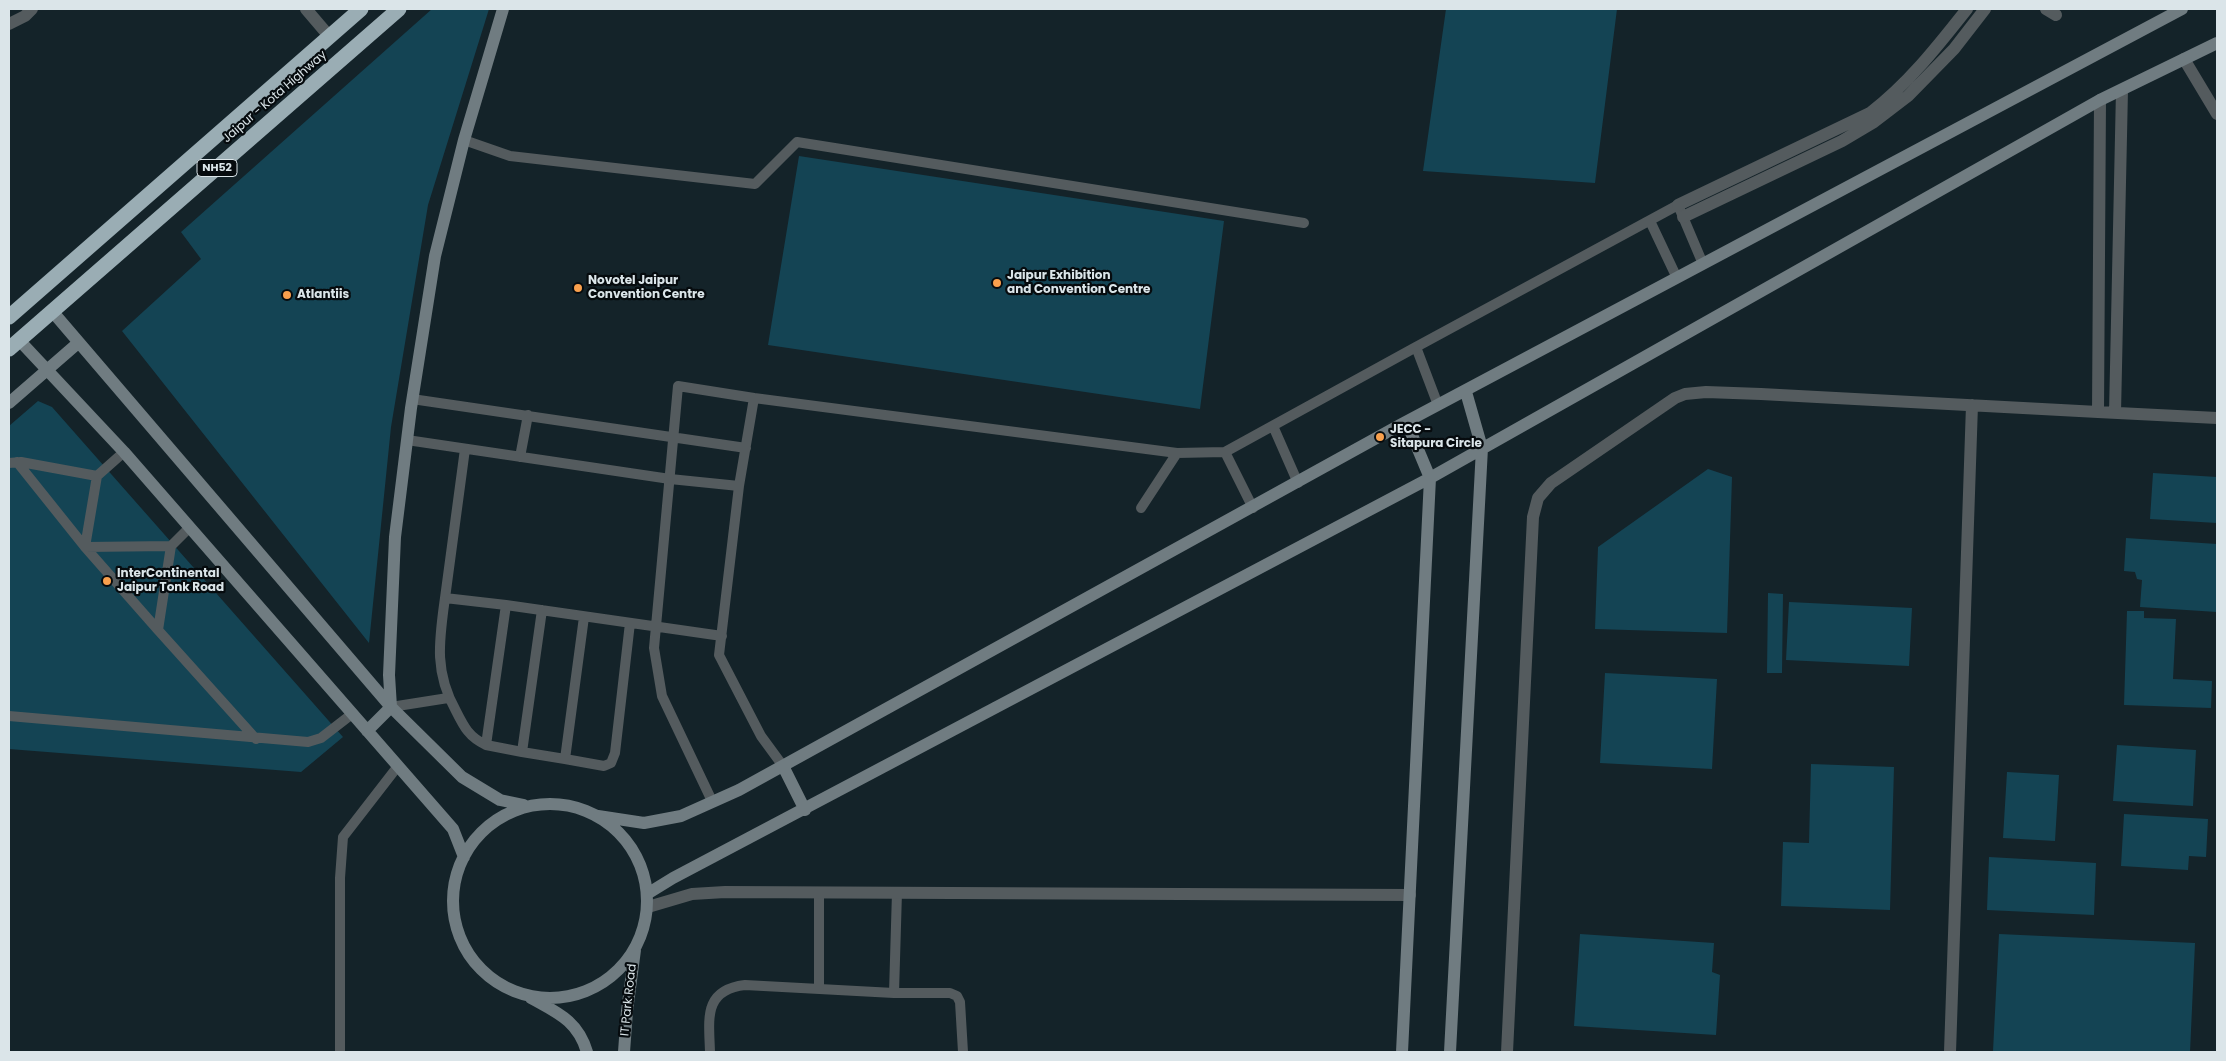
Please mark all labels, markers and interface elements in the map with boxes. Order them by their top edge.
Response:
street label: Jaipur - Kota Highway [220,48,330,146]
road number: NH52 [197,160,237,177]
place label: Jaipur Exhibition and Convention Centre [1007,269,1151,297]
place label: Novotel Jaipur Convention Centre [588,274,705,302]
marker: Jaipur Exhibition and Convention Centre [991,277,1003,289]
marker: Novotel Jaipur Convention Centre [572,282,584,294]
place label: Atlantiis [297,288,349,302]
marker: Atlantiis [281,289,293,301]
place label: JECC - Sitapura Circle [1390,423,1482,451]
marker: JECC - Sitapura Circle [1374,431,1386,443]
place label: InterContinental Jaipur Tonk Road [117,567,224,595]
marker: InterContinental Jaipur Tonk Road [101,575,113,587]
street label: IT Park Road [618,963,640,1037]

